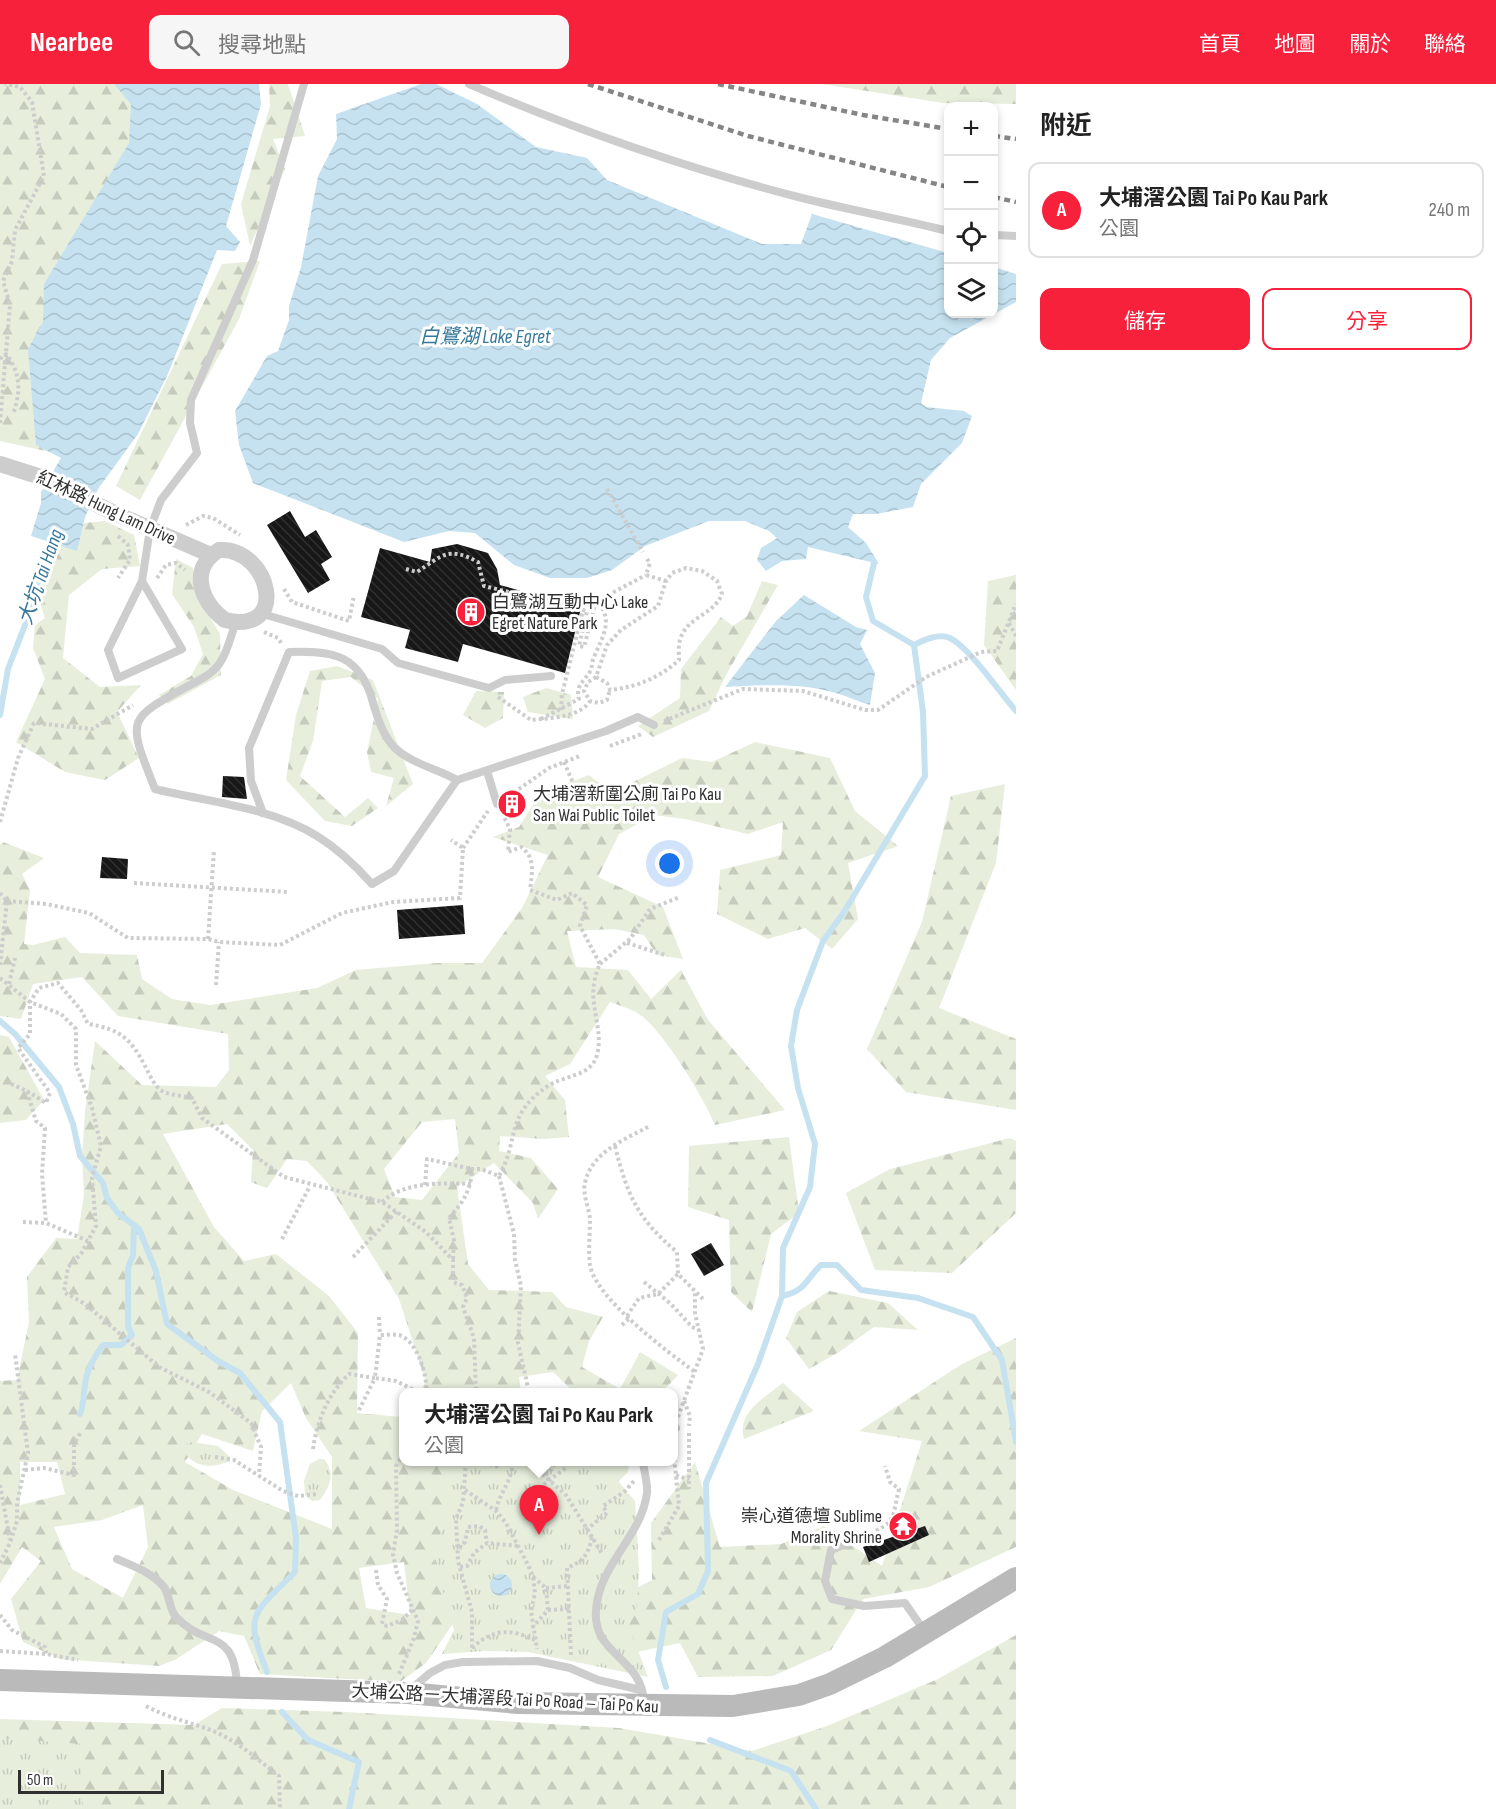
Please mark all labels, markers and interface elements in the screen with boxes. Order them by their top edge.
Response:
search box [149,15,569,69]
text: Nearbee [30,26,113,59]
icon: search [170,26,203,59]
text: 搜尋地點 [218,32,306,59]
text: 首頁 [1199,32,1241,57]
text: 地圖 [1274,32,1316,57]
text: 關於 [1349,32,1391,57]
text: 聯絡 [1424,32,1466,57]
map controls [944,102,998,318]
button: + [944,102,998,156]
text: 附近 [1040,111,1092,142]
button: − [944,156,998,210]
text: 大埔滘公園 Tai Po Kau Park [1099,185,1328,212]
text: A [1057,198,1066,222]
text: 240 m [1429,198,1470,222]
button: locate [944,210,998,264]
text: 公園 [1099,217,1139,241]
button: layers [944,264,998,318]
button: 儲存 [1040,288,1250,350]
button: 分享 [1262,288,1472,350]
water label: 白鷺湖 Lake Egret [419,325,552,349]
street label: 紅林路 Hung Lam Drive [33,467,179,549]
water label: 大坑 Tai Hang [13,526,69,628]
place label: 白鷺湖互動中心 Lake Egret Nature Park [492,592,648,634]
building icon: 白鷺湖互動中心 Lake Egret Nature Park [455,596,487,628]
place label: 大埔滘新圍公廁 Tai Po Kau San Wai Public Toilet [533,784,722,826]
building icon: 大埔滘新圍公廁 Tai Po Kau San Wai Public Toilet [496,788,528,820]
your location [655,849,684,878]
popup [399,1388,678,1466]
text: 大埔滘公園 Tai Po Kau Park [424,1402,653,1429]
text: 公園 [424,1434,464,1458]
pin: A [520,1486,558,1535]
place label: 崇心道德壇 Sublime Morality Shrine [741,1506,882,1548]
temple icon: 崇心道德壇 Sublime Morality Shrine [887,1510,919,1542]
street label: 大埔公路－大埔滘段 Tai Po Road – Tai Po Kau [351,1680,659,1718]
scale bar [18,1767,164,1794]
text: 50 m [27,1771,53,1790]

